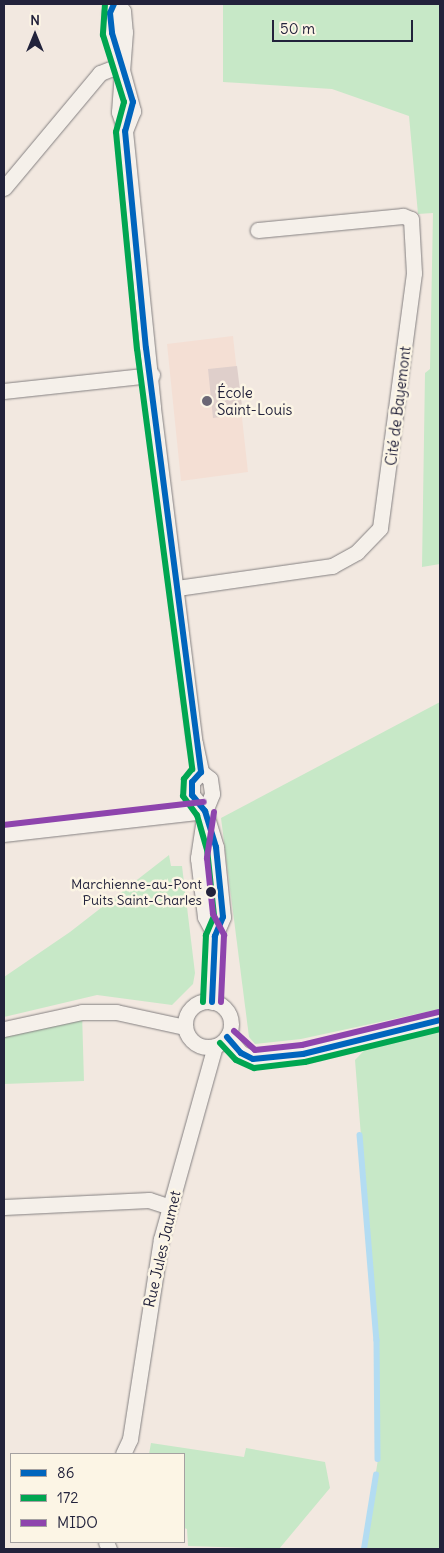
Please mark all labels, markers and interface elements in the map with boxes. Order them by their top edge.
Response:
north arrow [10,10,60,60]
scale bar [274,10,415,42]
text: N [30,11,40,29]
text: 50 m [280,19,315,38]
street label: Cité de Bayemont [382,345,414,467]
place label: École Saint-Louis [217,383,292,418]
marker: École Saint-Louis [201,395,213,407]
place label: Marchienne-au-Pont Puits Saint-Charles [71,876,202,909]
marker: Marchienne-au-Pont Puits Saint-Charles [206,887,216,897]
street label: Rue Jules Jaumet [140,1189,184,1309]
legend [10,1453,185,1543]
text: 86 [57,1463,74,1482]
text: 172 [57,1488,79,1507]
text: MIDO [57,1513,98,1532]

